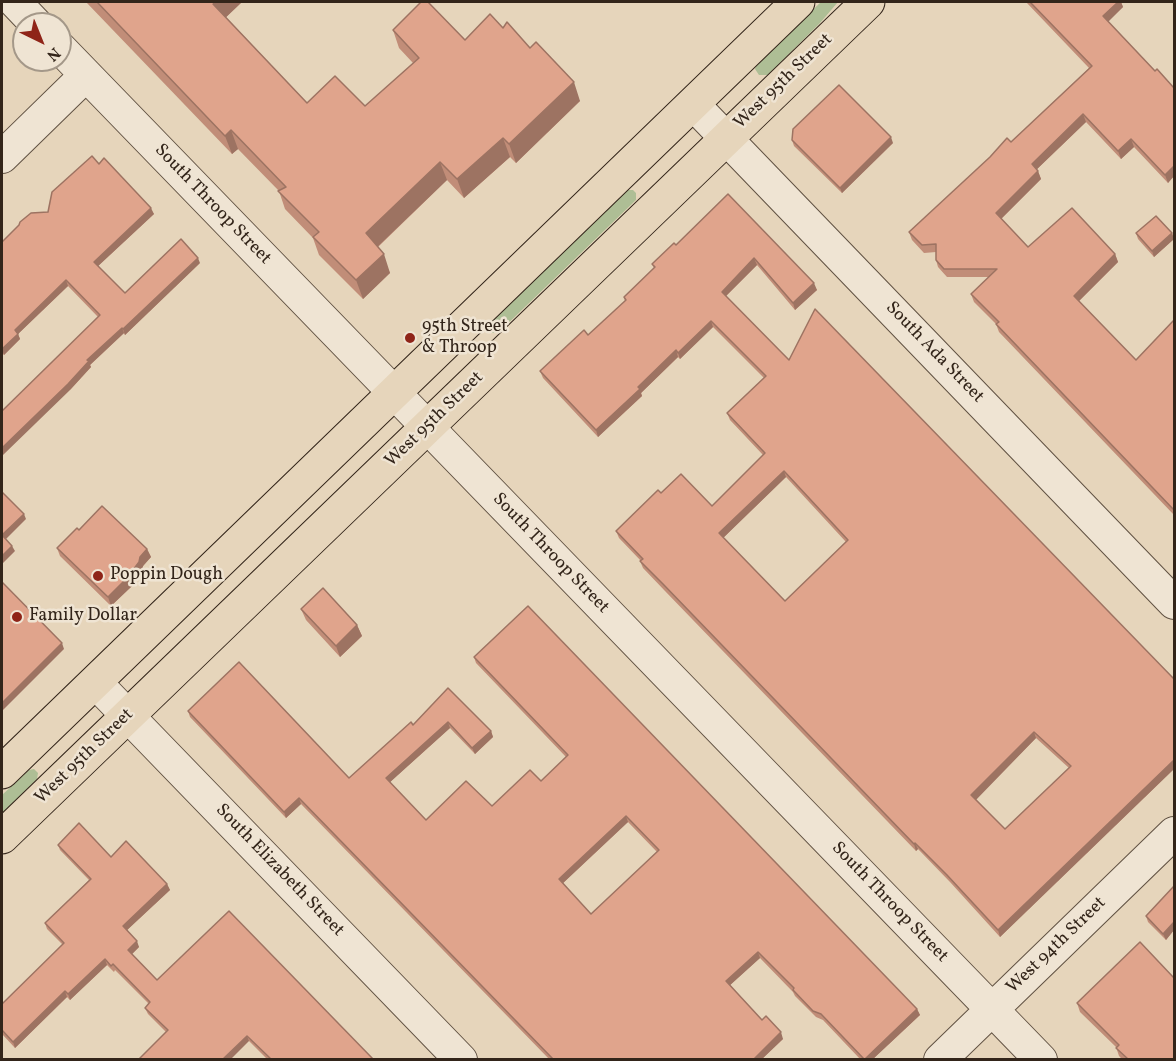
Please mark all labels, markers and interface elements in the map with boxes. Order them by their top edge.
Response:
north arrow [12,12,72,72]
street label: West 95th Street [730,30,838,134]
text: N [41,42,65,66]
street label: South Throop Street [149,140,275,270]
street label: South Ada Street [880,298,988,408]
place label: 95th Street & Throop [422,317,508,360]
marker: 95th Street & Throop [403,331,417,345]
street label: West 95th Street [381,368,489,472]
street label: South Throop Street [487,489,613,619]
place label: Poppin Dough [110,565,223,587]
marker: Poppin Dough [91,569,105,583]
place label: Family Dollar [29,606,137,628]
marker: Family Dollar [10,610,24,624]
street label: West 95th Street [31,705,139,809]
street label: South Elizabeth Street [210,800,348,942]
street label: South Throop Street [826,838,952,968]
street label: West 94th Street [1003,893,1111,999]

